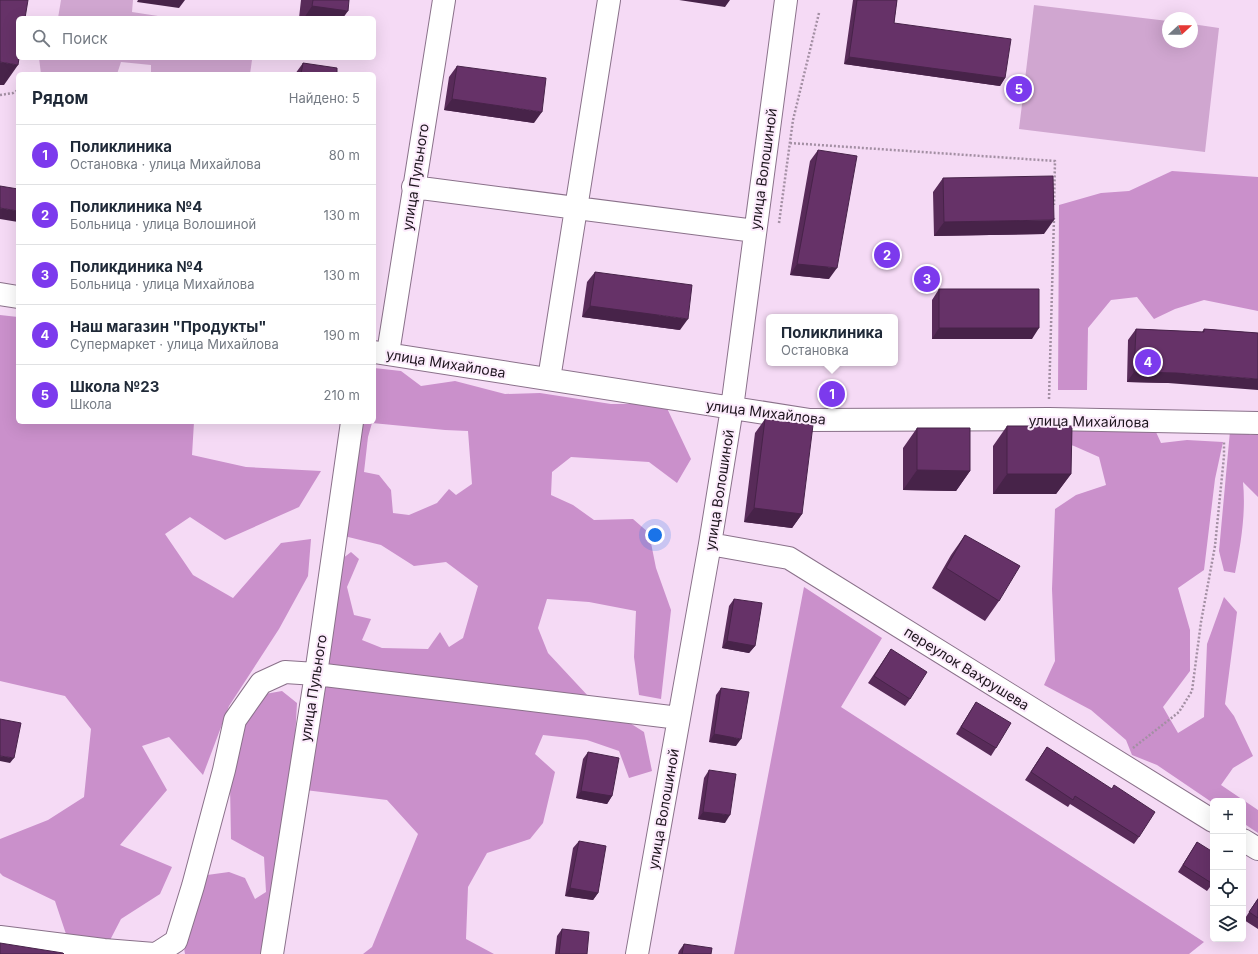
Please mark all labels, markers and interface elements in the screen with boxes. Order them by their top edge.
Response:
north arrow [1162,12,1198,48]
search box [16,16,376,60]
icon: search [30,27,52,49]
text: Поиск [62,29,108,48]
pin: 5 [1006,74,1032,104]
text: Рядом [32,88,88,108]
text: Найдено: 5 [289,90,360,106]
street label: улица Волошиной [746,107,780,231]
street label: улица Пульного [398,122,432,232]
text: Поликлиника [70,137,172,156]
text: 1 [42,147,48,163]
text: 80 m [329,147,360,163]
text: Остановка · улица Михайлова [70,156,261,172]
text: Поликлиника №4 [70,197,202,216]
text: 2 [41,207,49,223]
text: 130 m [323,207,360,223]
text: Больница · улица Волошиной [70,216,256,232]
pin: 2 [874,240,900,270]
text: Поликдиника №4 [70,257,203,276]
pin: 3 [914,264,940,294]
text: 3 [41,267,49,283]
text: 130 m [323,267,360,283]
text: Больница · улица Михайлова [70,276,254,292]
popup [766,314,898,366]
text: Наш магазин "Продукты" [70,317,267,336]
text: Поликлиника [781,323,883,342]
text: 4 [41,327,49,343]
text: 190 m [323,327,360,343]
text: Супермаркет · улица Михайлова [70,336,279,352]
text: Остановка [781,342,849,358]
street label: улица Михайлова [385,345,507,381]
pin: 4 [1135,347,1161,377]
text: Школа №23 [70,377,159,396]
pin: 1 [819,379,845,409]
text: 5 [41,387,49,403]
text: 210 m [324,387,360,403]
text: Школа [70,396,112,412]
street label: улица Михайлова [705,396,827,428]
street label: улица Михайлова [1029,411,1149,431]
street label: улица Волошиной [701,428,737,552]
your location [645,525,665,545]
street label: переулок Вахрушева [901,623,1033,713]
street label: улица Пульного [296,633,330,743]
street label: улица Волошиной [644,747,682,871]
map controls [1210,798,1246,942]
button: + [1210,798,1246,834]
button: − [1210,834,1246,870]
button: locate [1210,870,1246,906]
button: layers [1210,906,1246,942]

